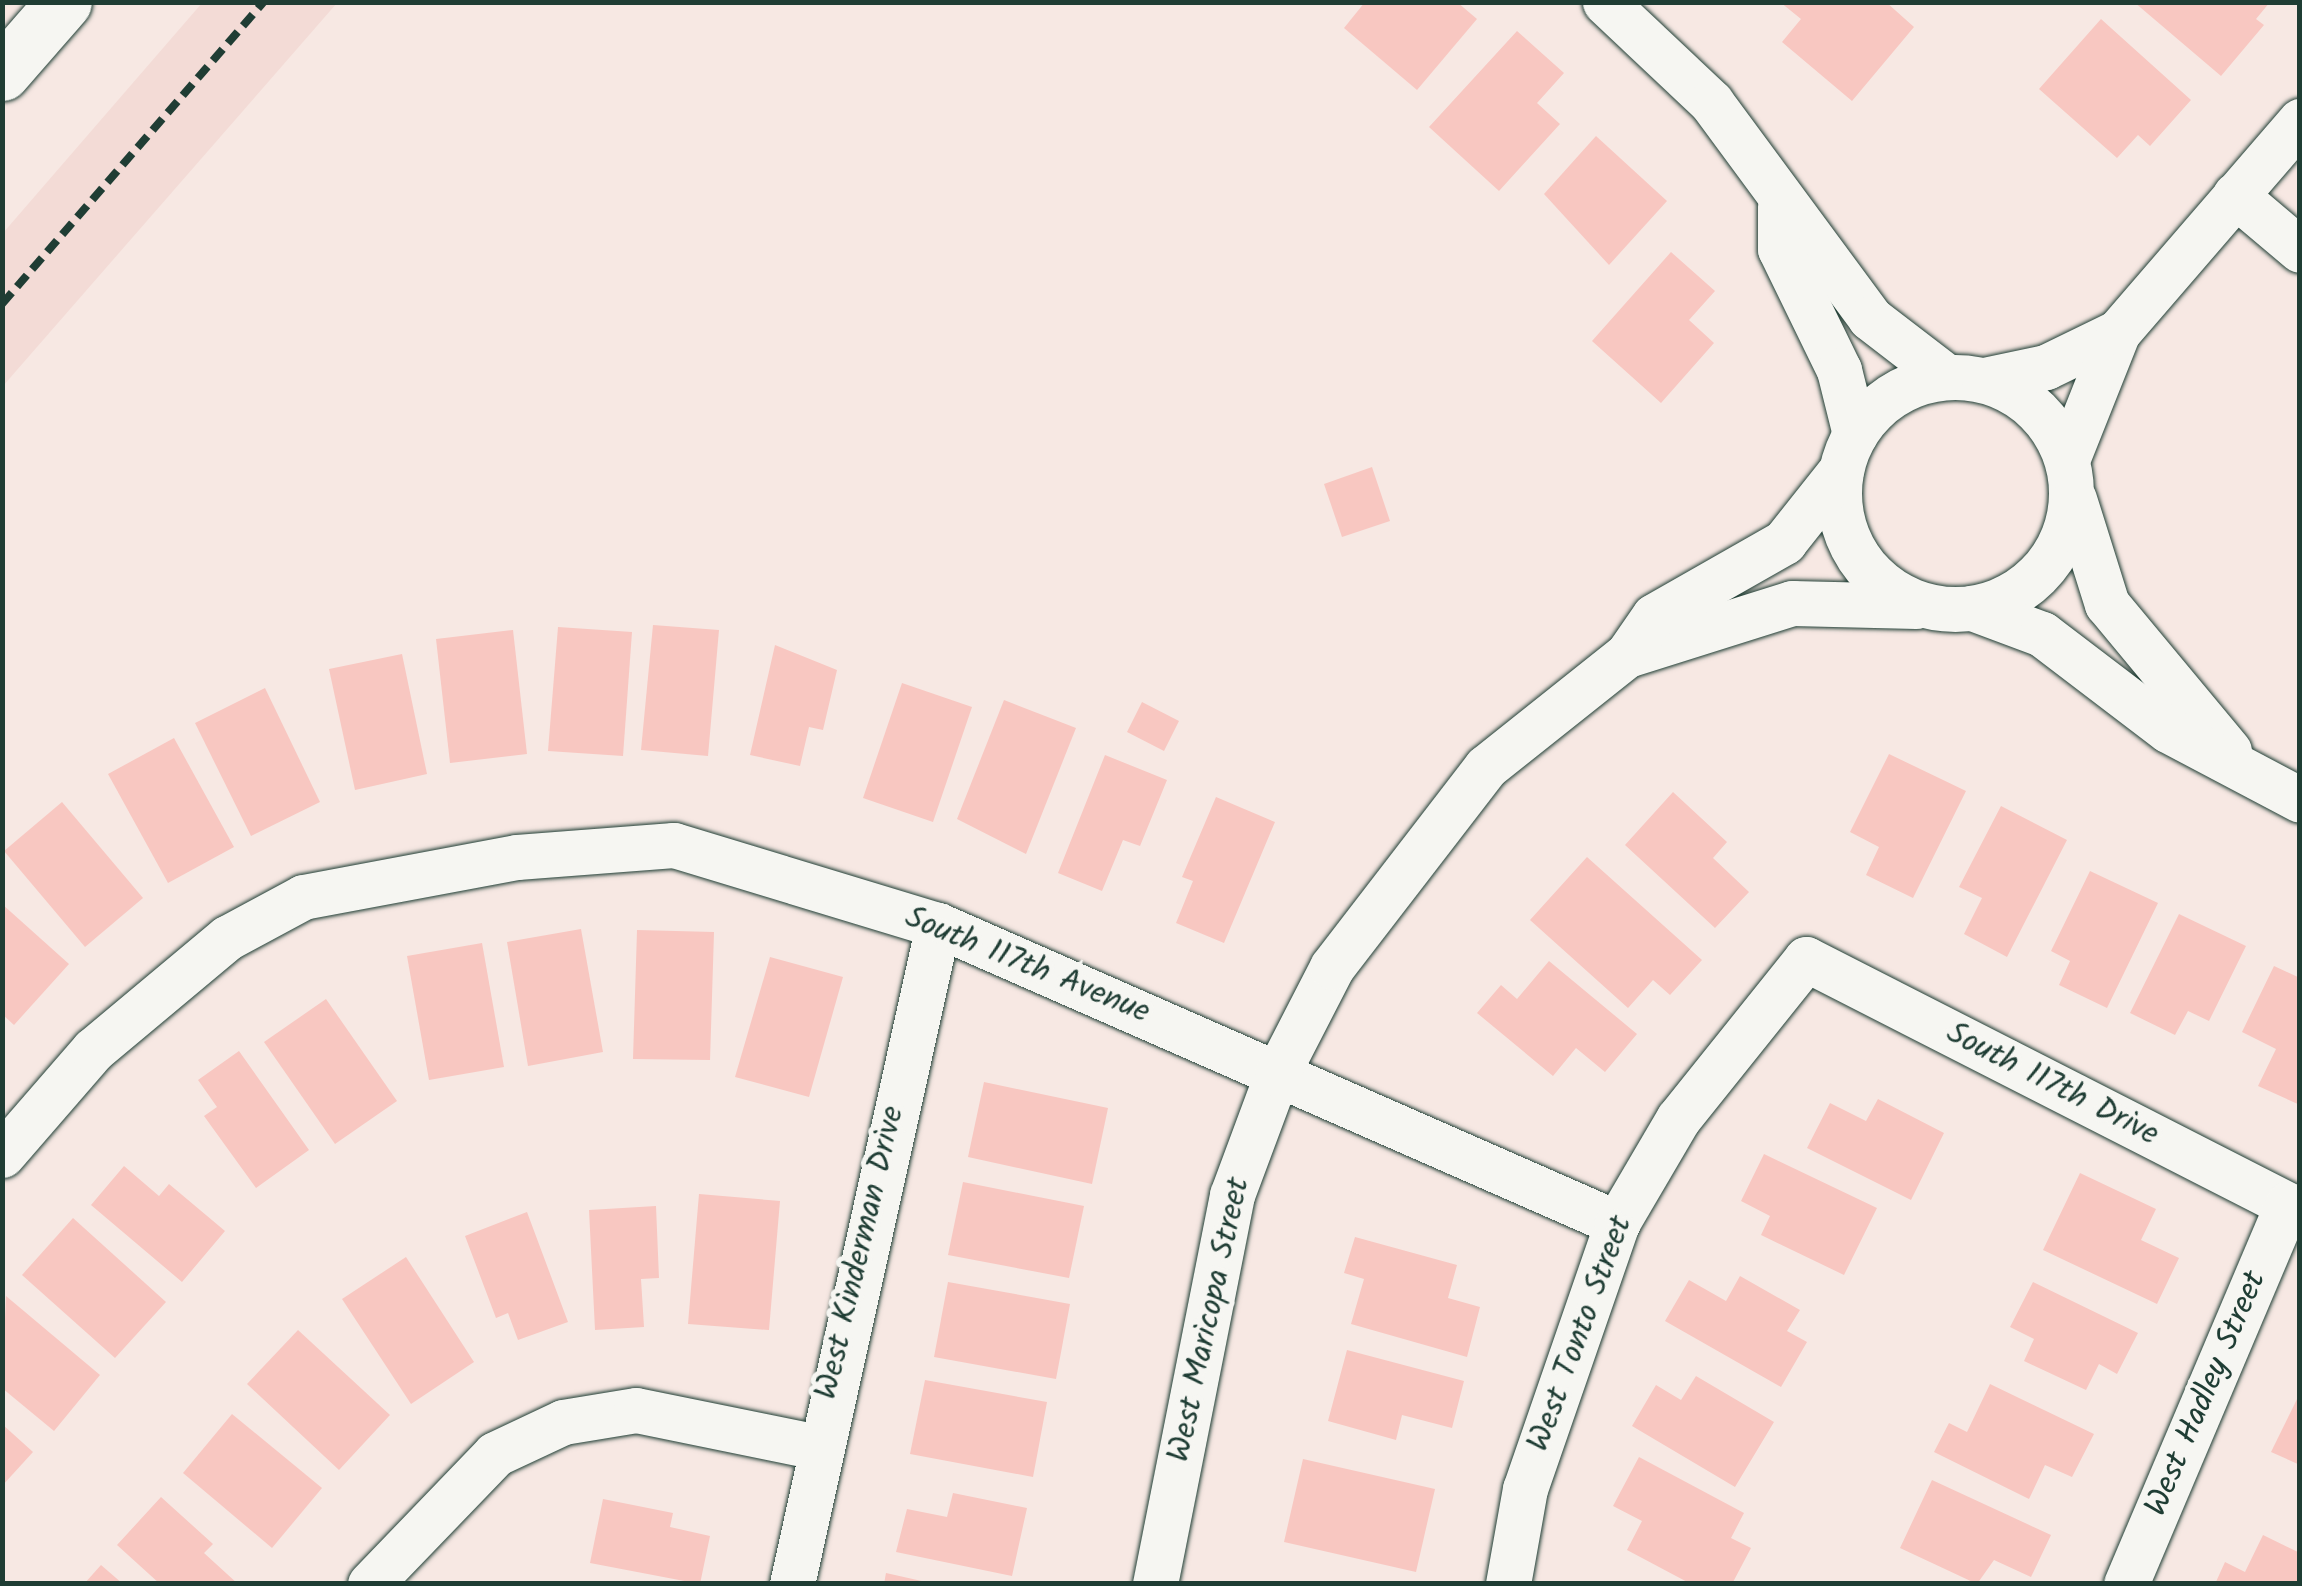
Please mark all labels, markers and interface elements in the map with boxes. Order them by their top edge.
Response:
street label: South 117th Avenue [899,899,1155,1033]
street label: South 117th Drive [1939,1015,2165,1155]
street label: West Kinderman Drive [809,1103,913,1403]
street label: West Maricopa Street [1161,1174,1259,1466]
street label: West Tonto Street [1521,1211,1641,1457]
street label: West Hadley Street [2138,1266,2276,1522]

